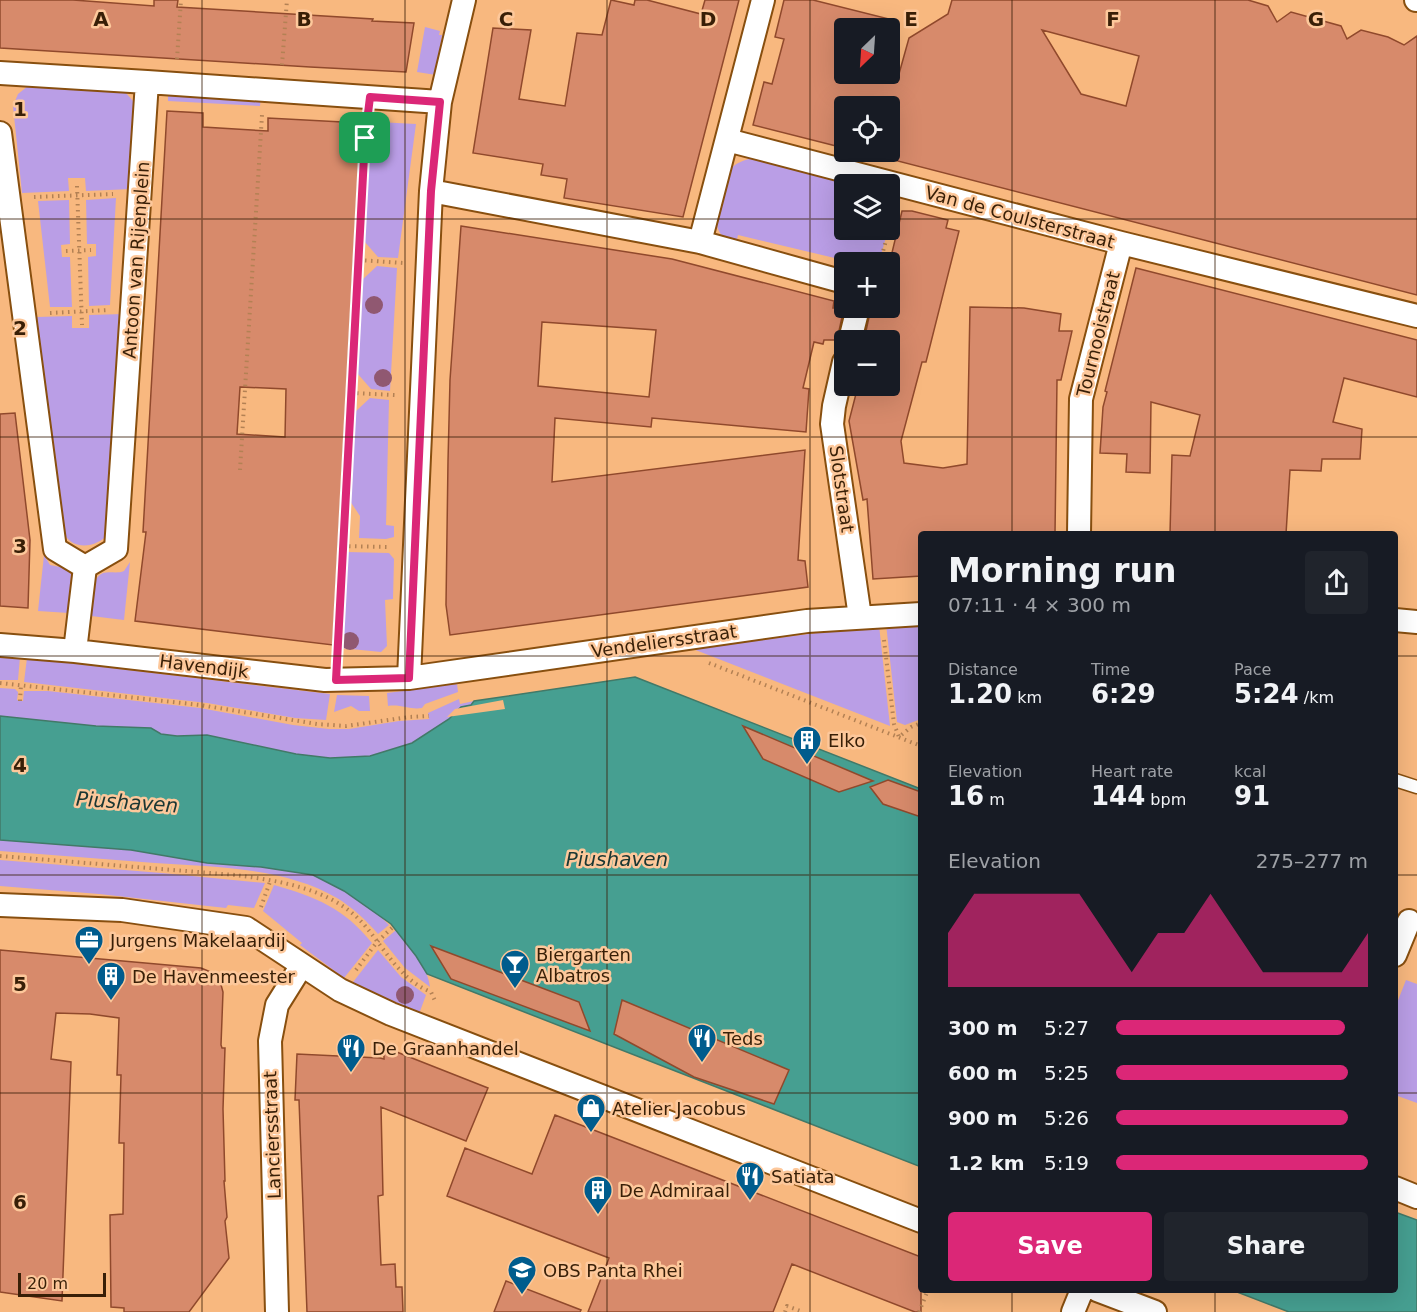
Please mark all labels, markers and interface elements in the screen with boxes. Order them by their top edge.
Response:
text: A [93,7,109,31]
text: B [296,7,312,31]
text: C [499,7,513,31]
text: D [700,7,716,31]
text: E [904,7,918,31]
text: F [1106,7,1120,31]
text: G [1308,7,1324,31]
north arrow [834,18,900,84]
map controls [834,18,900,396]
button: locate [834,96,900,162]
text: 1 [13,97,27,121]
pin [339,112,390,163]
icon: arrive [348,121,381,154]
street label: Antoon van Rijenplein [119,161,153,359]
button: layers [834,174,900,240]
street label: Van de Coulsterstraat [923,182,1117,252]
button: + [834,252,900,318]
street label: Tournooistraat [1072,269,1124,400]
text: 2 [13,316,27,340]
button: − [834,330,900,396]
street label: Slotstraat [826,444,858,534]
text: 3 [13,534,27,558]
text: Morning run [948,551,1176,590]
button: share [1305,551,1368,614]
text: 07:11 · 4 × 300 m [948,593,1131,617]
street label: Vendeliersstraat [590,620,738,662]
street label: Havendijk [158,650,250,682]
text: Distance [948,660,1018,679]
text: Time [1091,660,1130,679]
text: Pace [1234,660,1271,679]
text: 1.20 [948,679,1012,709]
text: 6:29 [1091,679,1156,709]
text: 5:24 [1234,679,1299,709]
text: km [1012,688,1042,707]
text: /km [1299,688,1334,707]
building icon: Elko [791,724,823,766]
place label: Elko [828,730,865,751]
text: 4 [13,753,27,777]
text: Elevation [948,762,1022,781]
text: Heart rate [1091,762,1173,781]
text: kcal [1234,762,1266,781]
text: 16 [948,781,984,811]
text: 144 [1091,781,1145,811]
text: 91 [1234,781,1270,811]
water label: Piushaven [75,786,179,818]
text: m [984,790,1005,809]
text: bpm [1145,790,1186,809]
water label: Piushaven [566,847,668,871]
text: Elevation [948,849,1041,873]
text: 275–277 m [1256,849,1368,873]
office icon: Jurgens Makelaardij [73,924,105,966]
place label: Jurgens Makelaardij [109,930,286,951]
place label: Biergarten Albatros [536,944,631,986]
bar icon: Biergarten Albatros [499,948,531,990]
building icon: De Havenmeester [95,960,127,1002]
place label: De Havenmeester [132,966,296,987]
text: 5 [13,972,27,996]
text: 300 m [948,1016,1018,1040]
text: 5:27 [1044,1016,1089,1040]
restaurant icon: Teds [686,1022,718,1064]
place label: Teds [722,1028,763,1049]
restaurant icon: De Graanhandel [335,1032,367,1074]
place label: De Graanhandel [372,1038,519,1059]
text: 600 m [948,1061,1018,1085]
text: 5:25 [1044,1061,1089,1085]
street label: Lanciersstraat [259,1071,285,1199]
shop icon: Atelier Jacobus [575,1092,607,1134]
place label: Atelier Jacobus [612,1098,746,1119]
text: 900 m [948,1106,1018,1130]
text: 5:26 [1044,1106,1089,1130]
text: 1.2 km [948,1151,1025,1175]
text: 5:19 [1044,1151,1089,1175]
restaurant icon: Satiata [734,1160,766,1202]
place label: Satiata [771,1166,835,1187]
building icon: De Admiraal [582,1174,614,1216]
place label: De Admiraal [619,1180,730,1201]
text: 6 [13,1190,27,1214]
button: Save [948,1212,1152,1281]
button: Share [1164,1212,1368,1281]
school or university icon: OBS Panta Rhei [506,1254,538,1296]
place label: OBS Panta Rhei [543,1260,683,1281]
scale bar [18,1270,106,1298]
text: 20 m [27,1274,68,1293]

